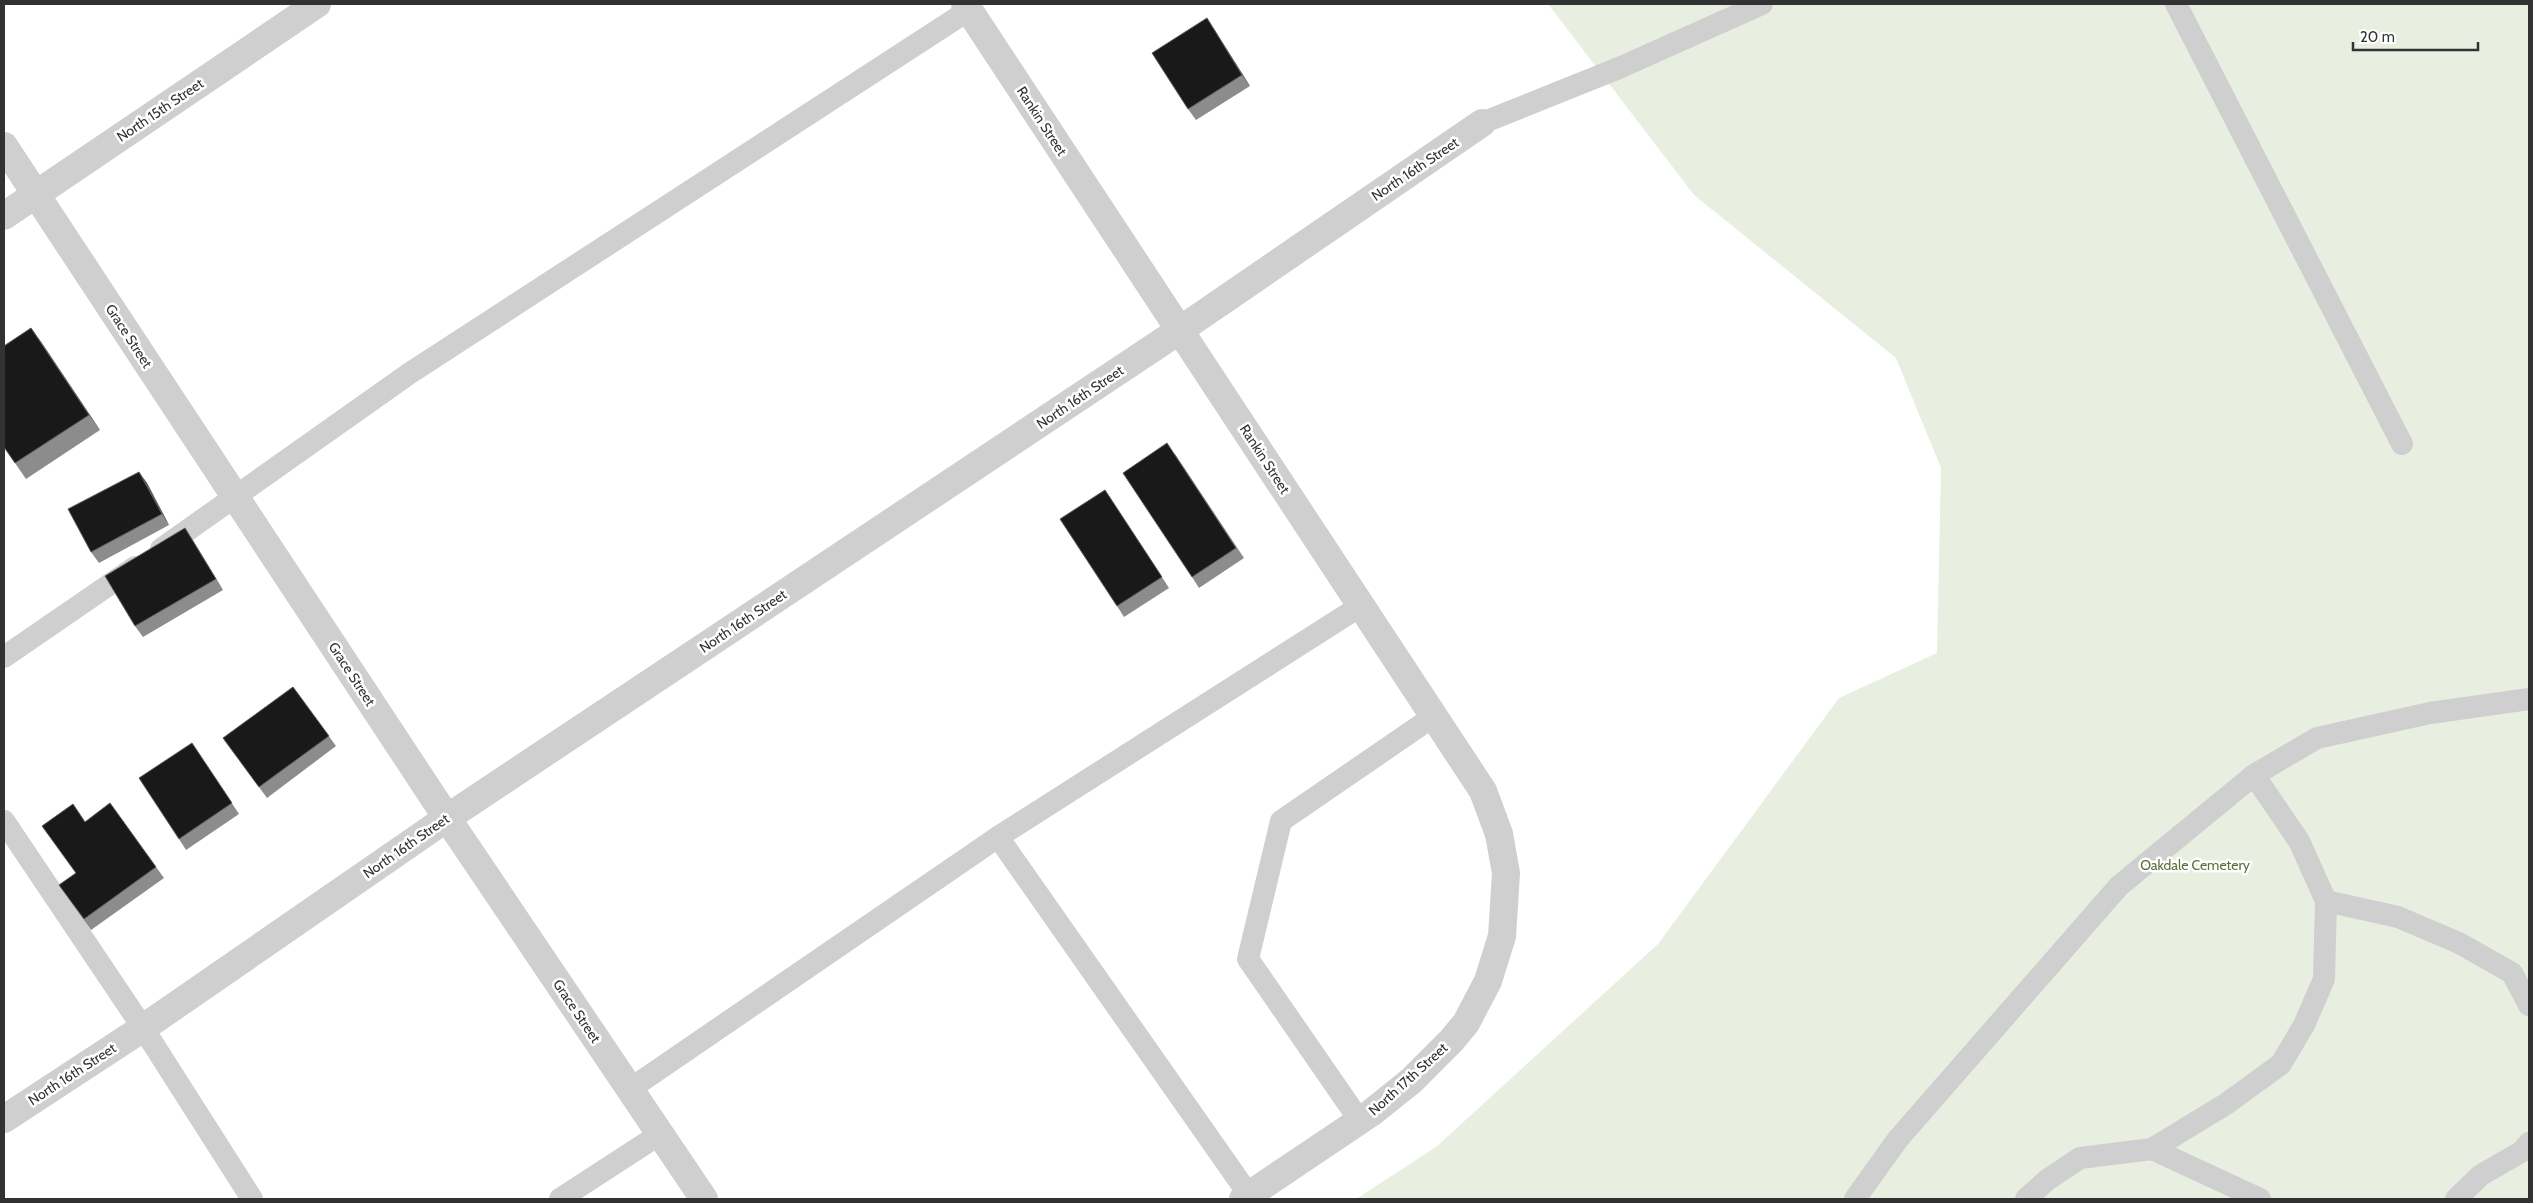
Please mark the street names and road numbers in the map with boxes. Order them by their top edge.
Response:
street label: North 15th Street [113,74,207,146]
street label: Rankin Street [1013,83,1071,159]
street label: North 16th Street [1368,133,1462,205]
street label: Grace Street [102,301,157,372]
street label: North 16th Street [1033,361,1127,433]
street label: Rankin Street [1236,421,1294,497]
street label: North 16th Street [696,585,790,657]
street label: Grace Street [325,639,380,710]
street label: North 16th Street [359,809,453,882]
street label: Grace Street [549,976,605,1046]
street label: North 16th Street [25,1039,120,1109]
street label: North 17th Street [1365,1039,1451,1119]

